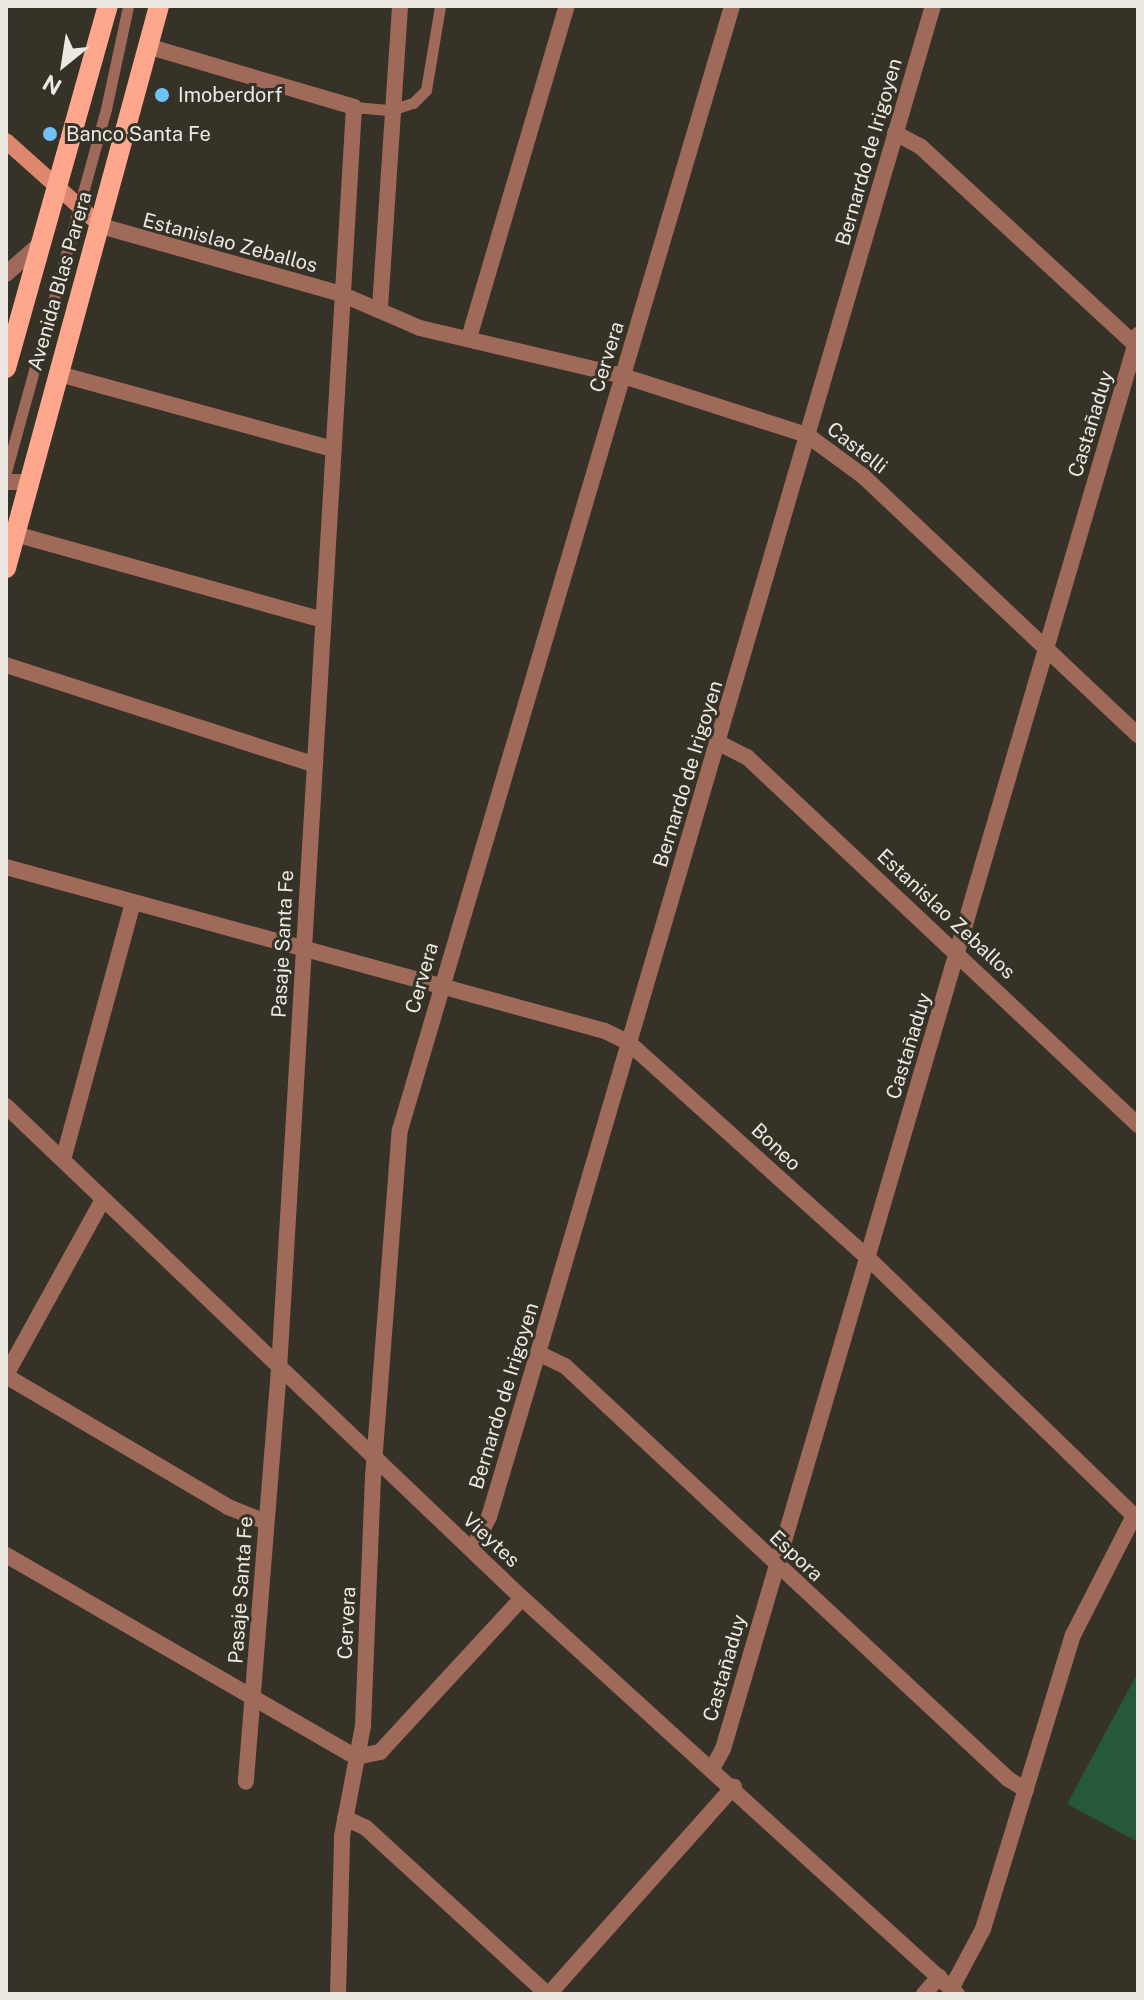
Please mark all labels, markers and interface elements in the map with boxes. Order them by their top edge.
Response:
north arrow [24,24,104,104]
street label: Bernardo de Irigoyen [831,55,907,249]
text: N [38,69,66,100]
place label: Imoberdorf [178,83,282,107]
marker: Imoberdorf [153,86,171,104]
place label: Banco Santa Fe [66,122,211,146]
marker: Banco Santa Fe [41,125,59,143]
street label: Avenida Blas Parera [23,189,97,373]
street label: Estanislao Zeballos [140,208,320,278]
street label: Cervera [585,319,629,395]
street label: Castañaduy [1063,368,1119,480]
street label: Castelli [822,417,892,479]
street label: Bernardo de Irigoyen [648,678,728,870]
street label: Estanislao Zeballos [872,844,1020,984]
street label: Pasaje Santa Fe [267,869,299,1019]
street label: Cervera [400,940,444,1016]
street label: Castañaduy [881,990,937,1102]
street label: Boneo [746,1118,806,1176]
street label: Bernardo de Irigoyen [464,1300,544,1492]
street label: Vieytes [457,1508,525,1572]
street label: Pasaje Santa Fe [224,1515,258,1665]
street label: Espora [764,1525,828,1587]
street label: Cervera [333,1586,361,1660]
street label: Castañaduy [698,1612,752,1724]

